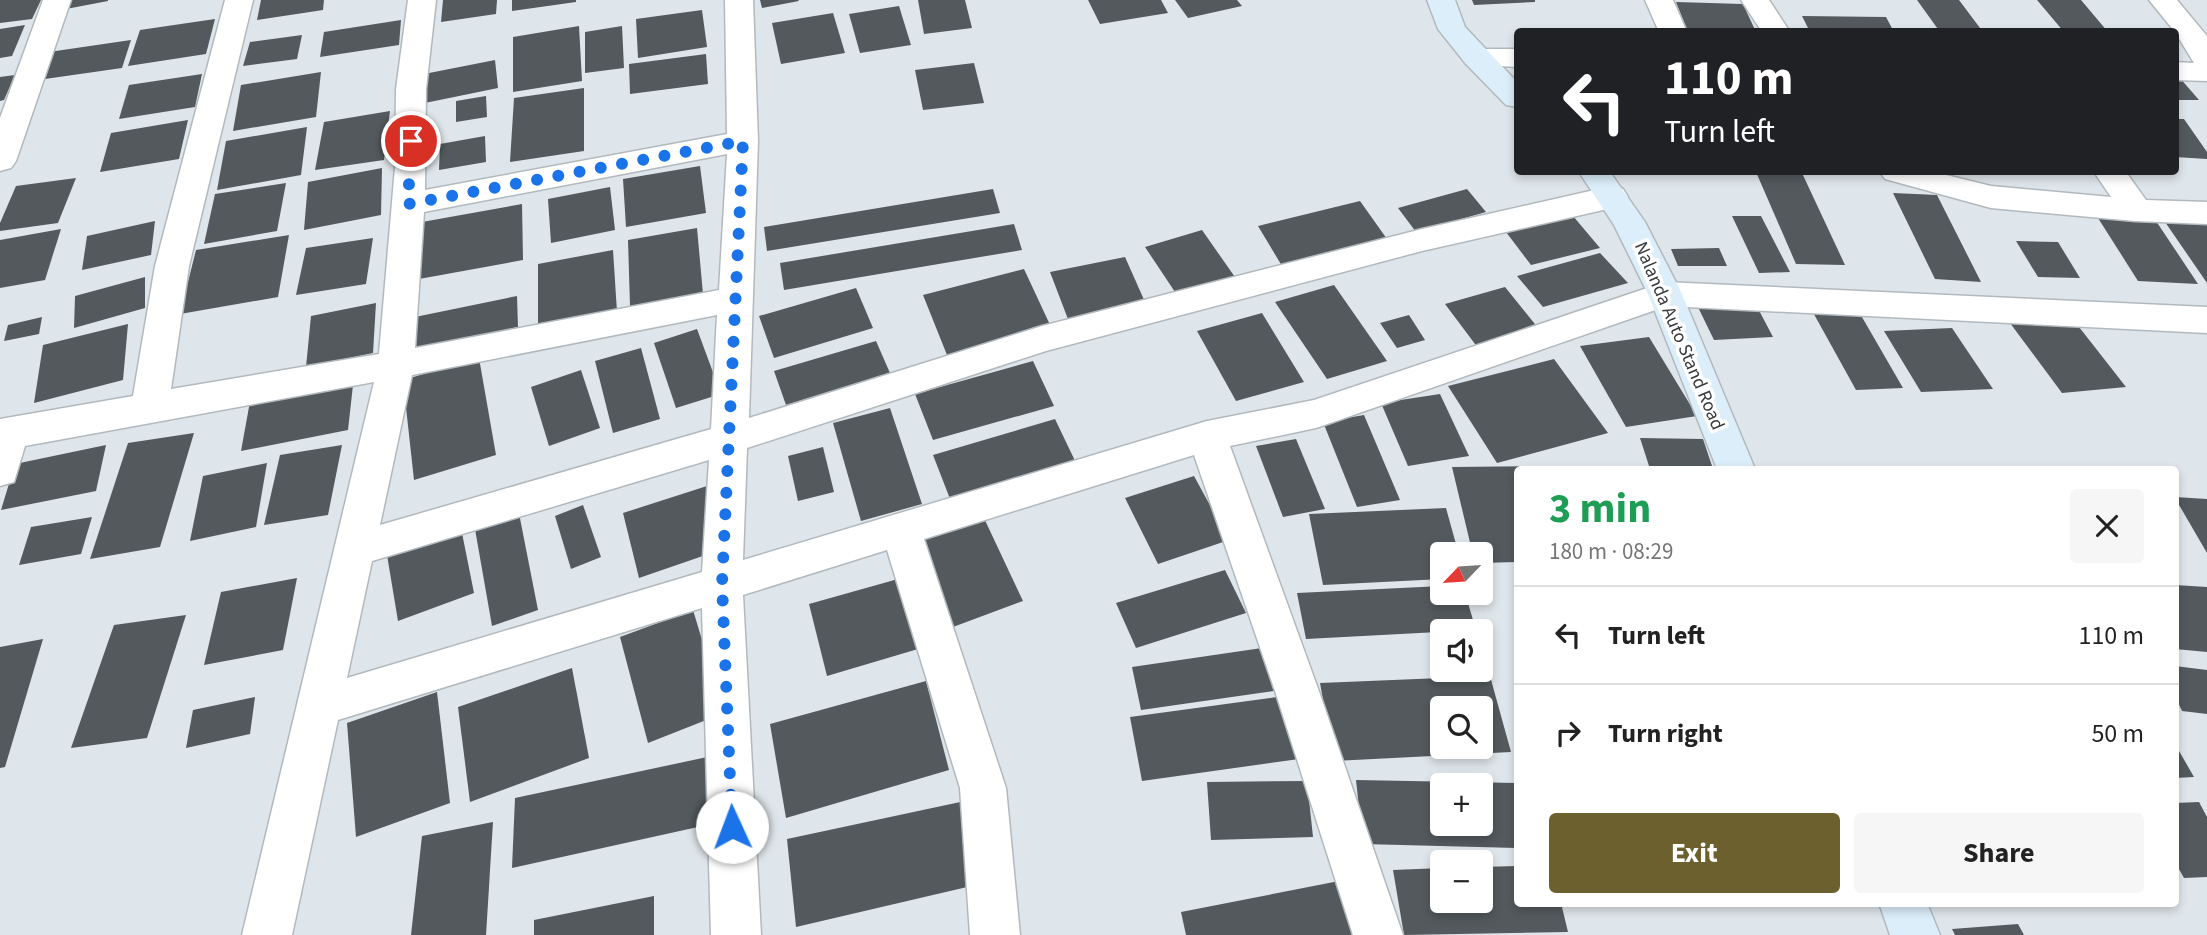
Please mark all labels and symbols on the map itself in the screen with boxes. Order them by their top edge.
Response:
pin [381,111,441,171]
street label: Nalanda Auto Stand Road [1627,238,1731,434]
north arrow [1430,542,1493,606]
position arrow [695,790,769,864]

